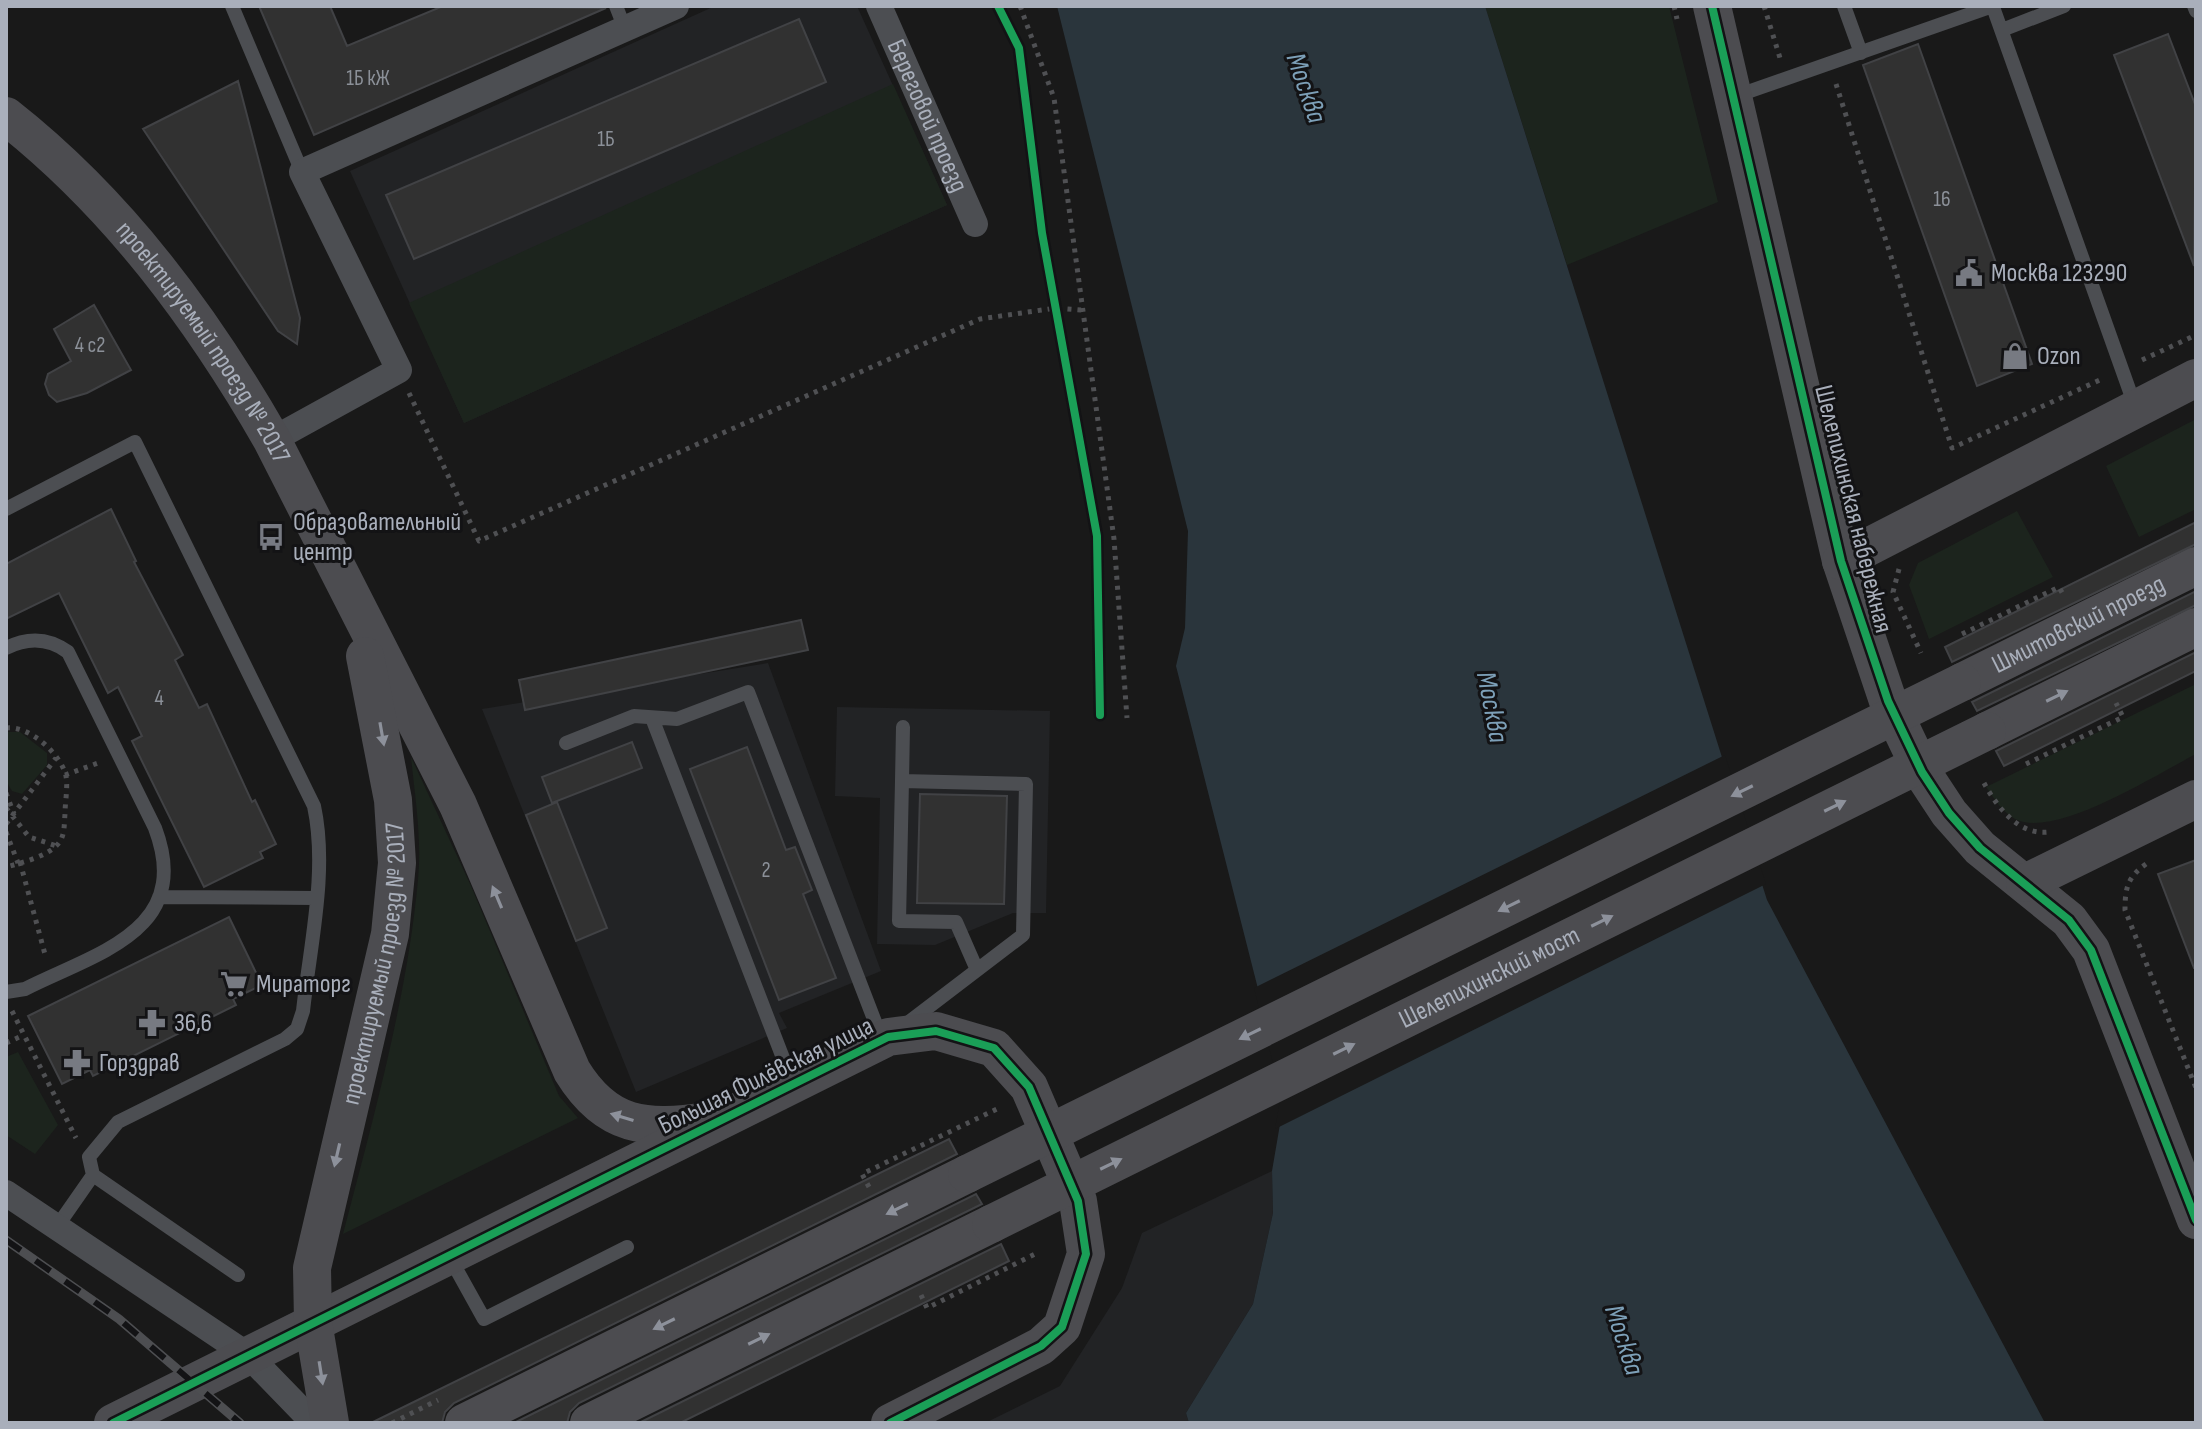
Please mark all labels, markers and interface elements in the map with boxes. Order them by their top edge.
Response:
street label: Береговой проезд [880,35,974,197]
water label: Москва [1279,49,1333,128]
house number: 1Б кЖ [346,65,390,92]
house number: 1Б [597,126,615,153]
house number: 16 [1933,186,1951,213]
street label: проектируемый проезд № 2017 [109,215,297,469]
public building icon: Москва 123290 [1954,258,1984,288]
place label: Москва 123290 [1991,258,2127,289]
house number: 4 с2 [75,332,105,359]
shop icon: Ozon [2000,341,2030,371]
place label: Ozon [2037,341,2081,372]
street label: Шелепихинская набережная [1807,382,1899,636]
place label: Образовательный центр [293,507,461,568]
bus stop icon: Образовательный центр [256,522,286,552]
street label: Шмитовский проезд [1987,568,2170,680]
water label: Москва [1469,669,1515,746]
house number: 4 [154,685,164,712]
one-way arrow [2045,690,2068,703]
one-way arrow [376,722,388,747]
one-way arrow [1730,784,1753,798]
one-way arrow [1824,799,1847,813]
street label: проектируемый проезд № 2017 [335,821,413,1108]
house number: 2 [761,857,771,884]
one-way arrow [491,885,504,909]
one-way arrow [1497,899,1520,913]
one-way arrow [1591,914,1614,928]
street label: Шелепихинский мост [1394,920,1585,1035]
supermarket icon: Мираторг [219,969,249,999]
place label: Мираторг [256,969,351,1000]
pharmacy icon: 36,6 [137,1008,167,1038]
place label: 36,6 [174,1008,212,1039]
street label: Большая Филёвская улица [654,1011,878,1141]
one-way arrow [1239,1027,1262,1041]
one-way arrow [1333,1042,1356,1056]
pharmacy icon: Горздрав [62,1048,92,1078]
place label: Горздрав [99,1048,180,1079]
one-way arrow [610,1110,634,1123]
one-way arrow [330,1142,343,1167]
one-way arrow [1100,1157,1123,1171]
one-way arrow [885,1202,908,1216]
water label: Москва [1597,1301,1651,1380]
one-way arrow [652,1317,675,1331]
one-way arrow [747,1332,770,1345]
one-way arrow [315,1361,327,1386]

